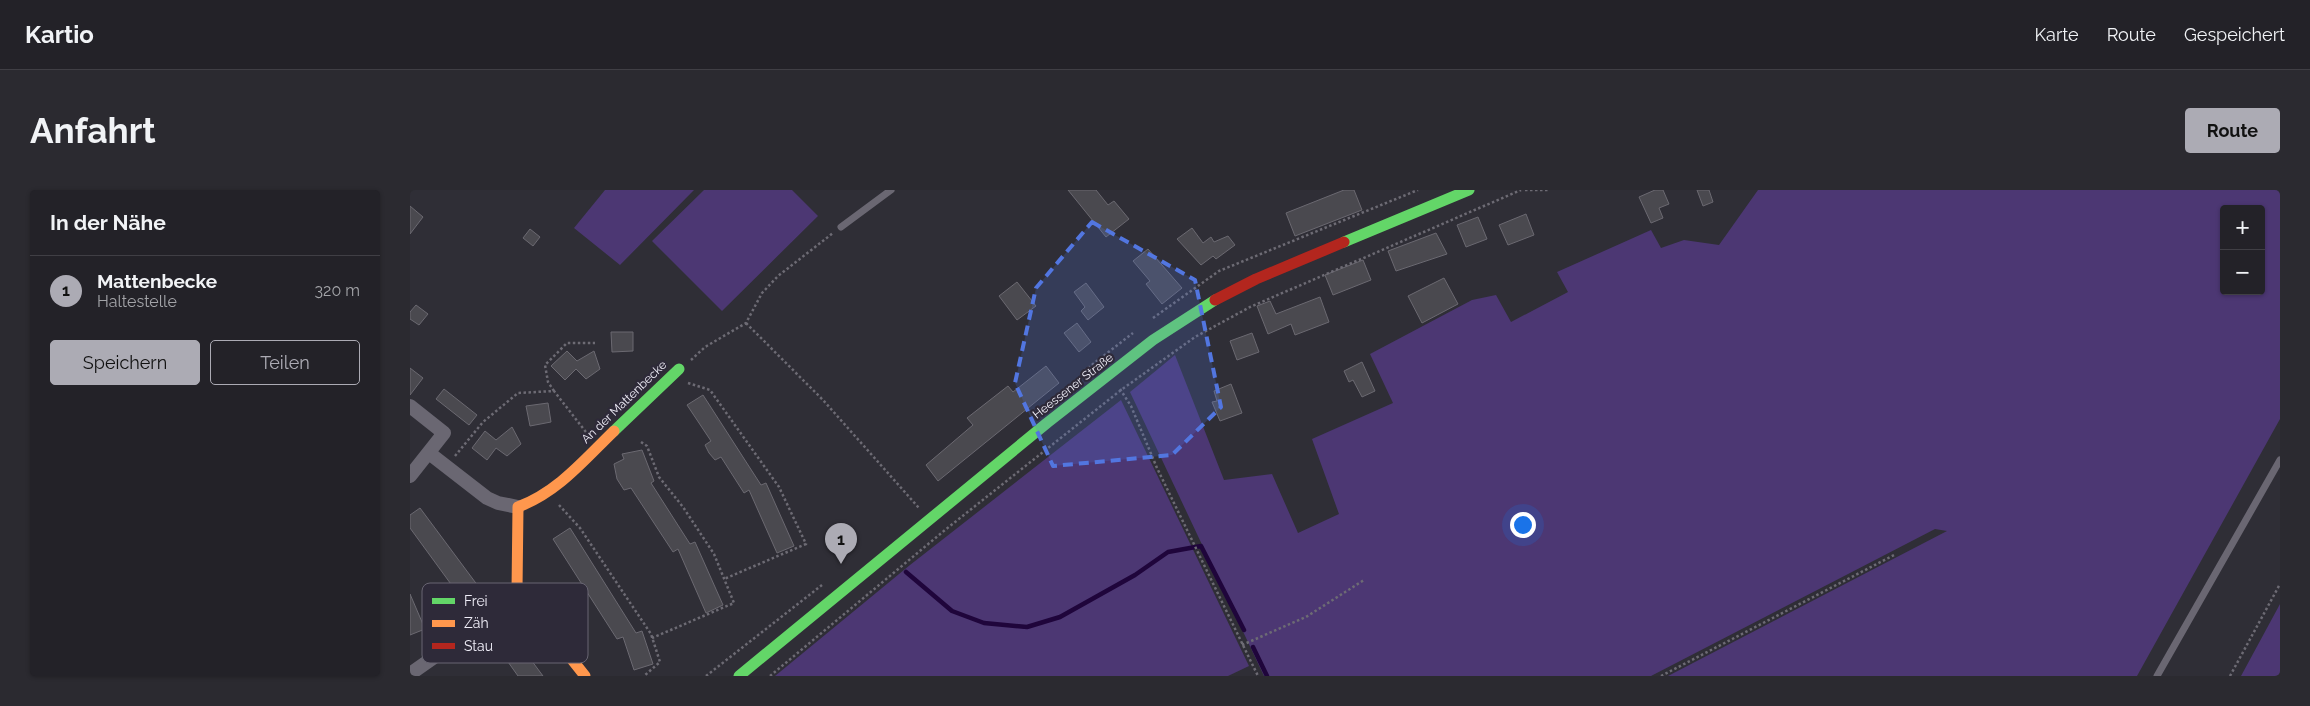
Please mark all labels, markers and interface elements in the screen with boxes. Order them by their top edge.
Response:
text: Kartio [25,20,94,49]
text: Karte [2035,24,2079,45]
text: Route [2107,24,2156,45]
text: Gespeichert [2184,24,2285,45]
button: Route [2185,108,2280,153]
text: Anfahrt [30,110,156,151]
map controls [2220,205,2265,295]
button: + [2220,205,2265,250]
text: In der Nähe [50,210,166,235]
button: − [2220,250,2265,295]
text: Mattenbecke [97,270,217,292]
text: 1 [62,281,70,300]
text: 320 m [315,281,360,300]
text: Haltestelle [97,292,177,311]
button: Speichern [50,340,200,385]
button: Teilen [210,340,360,385]
street label: Heessener Straße [1030,350,1116,422]
street label: An der Mattenbecke [579,358,669,446]
your location [1510,512,1536,538]
pin: 1 [825,523,857,564]
legend [422,583,588,663]
text: Frei [464,593,488,609]
text: Zäh [464,615,489,631]
text: Stau [464,638,493,654]

